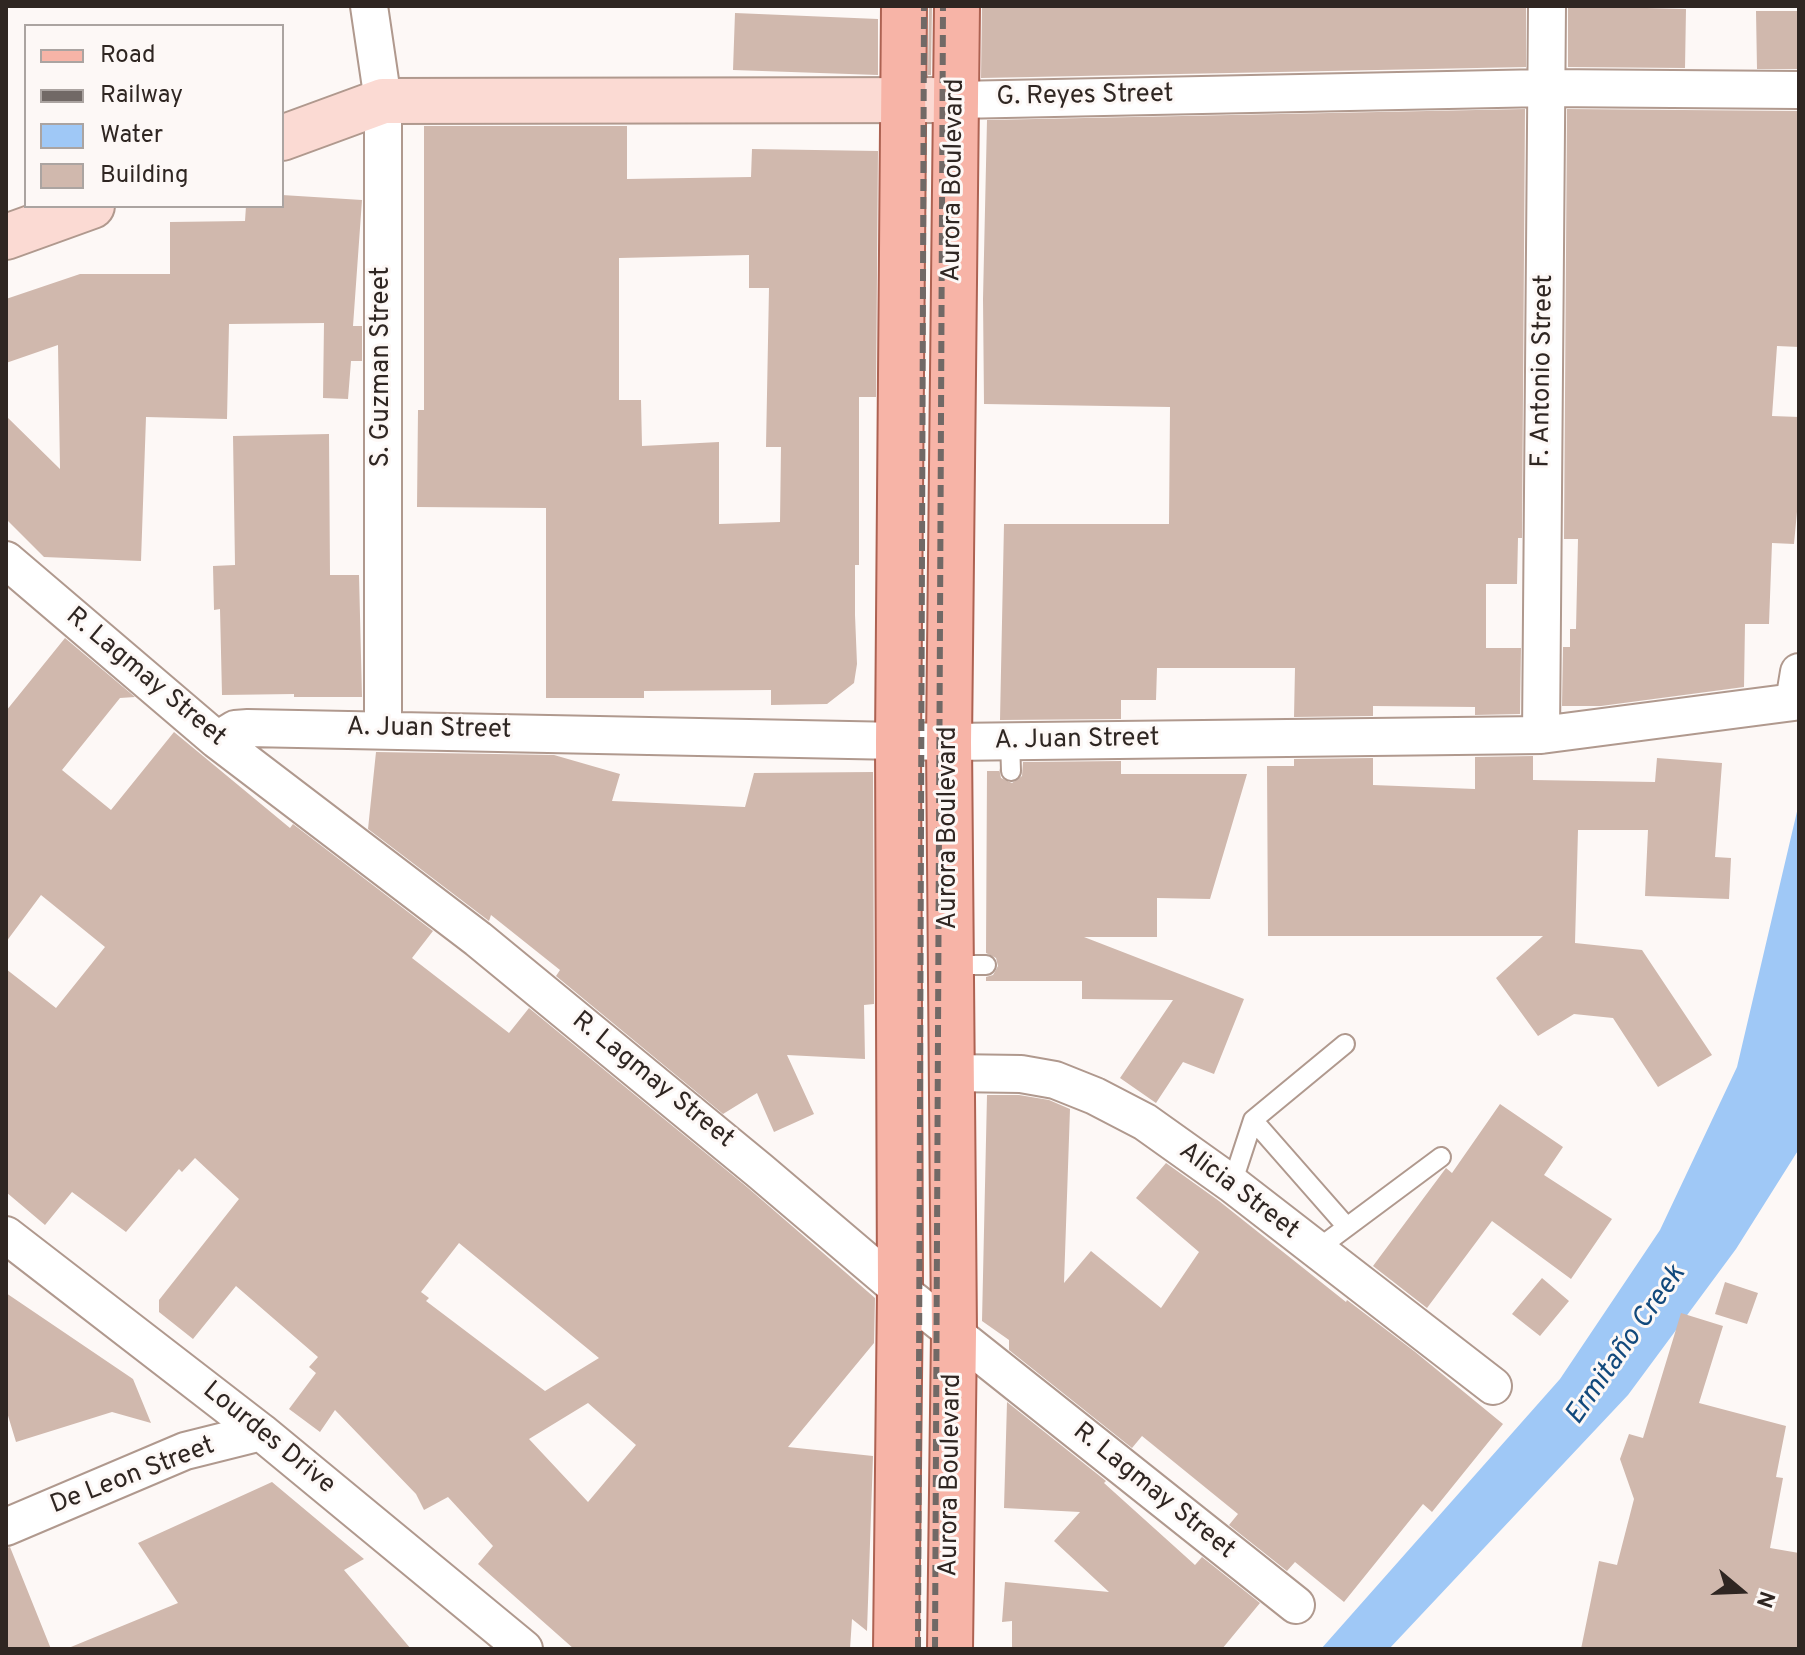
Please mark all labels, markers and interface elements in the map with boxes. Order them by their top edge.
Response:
legend [24,24,284,208]
text: Road [100,41,156,71]
street label: Aurora Boulevard [938,78,972,282]
street label: G. Reyes Street [996,80,1174,114]
text: Railway [100,81,183,111]
text: Water [100,121,163,151]
text: Building [100,161,189,191]
street label: S. Guzman Street [367,266,399,468]
street label: F. Antonio Street [1527,274,1561,468]
street label: R. Lagmay Street [59,602,231,754]
street label: A. Juan Street [346,713,512,747]
street label: A. Juan Street [994,724,1160,758]
street label: Aurora Boulevard [934,726,966,930]
street label: R. Lagmay Street [565,1006,739,1156]
street label: Alicia Street [1172,1137,1304,1247]
water label: Ermitaño Creek [1560,1260,1694,1432]
street label: Aurora Boulevard [935,1373,969,1577]
street label: Lourdes Drive [195,1376,341,1502]
street label: R. Lagmay Street [1066,1417,1240,1567]
street label: De Leon Street [47,1431,219,1523]
north arrow [1701,1551,1781,1631]
text: N [1749,1587,1780,1611]

